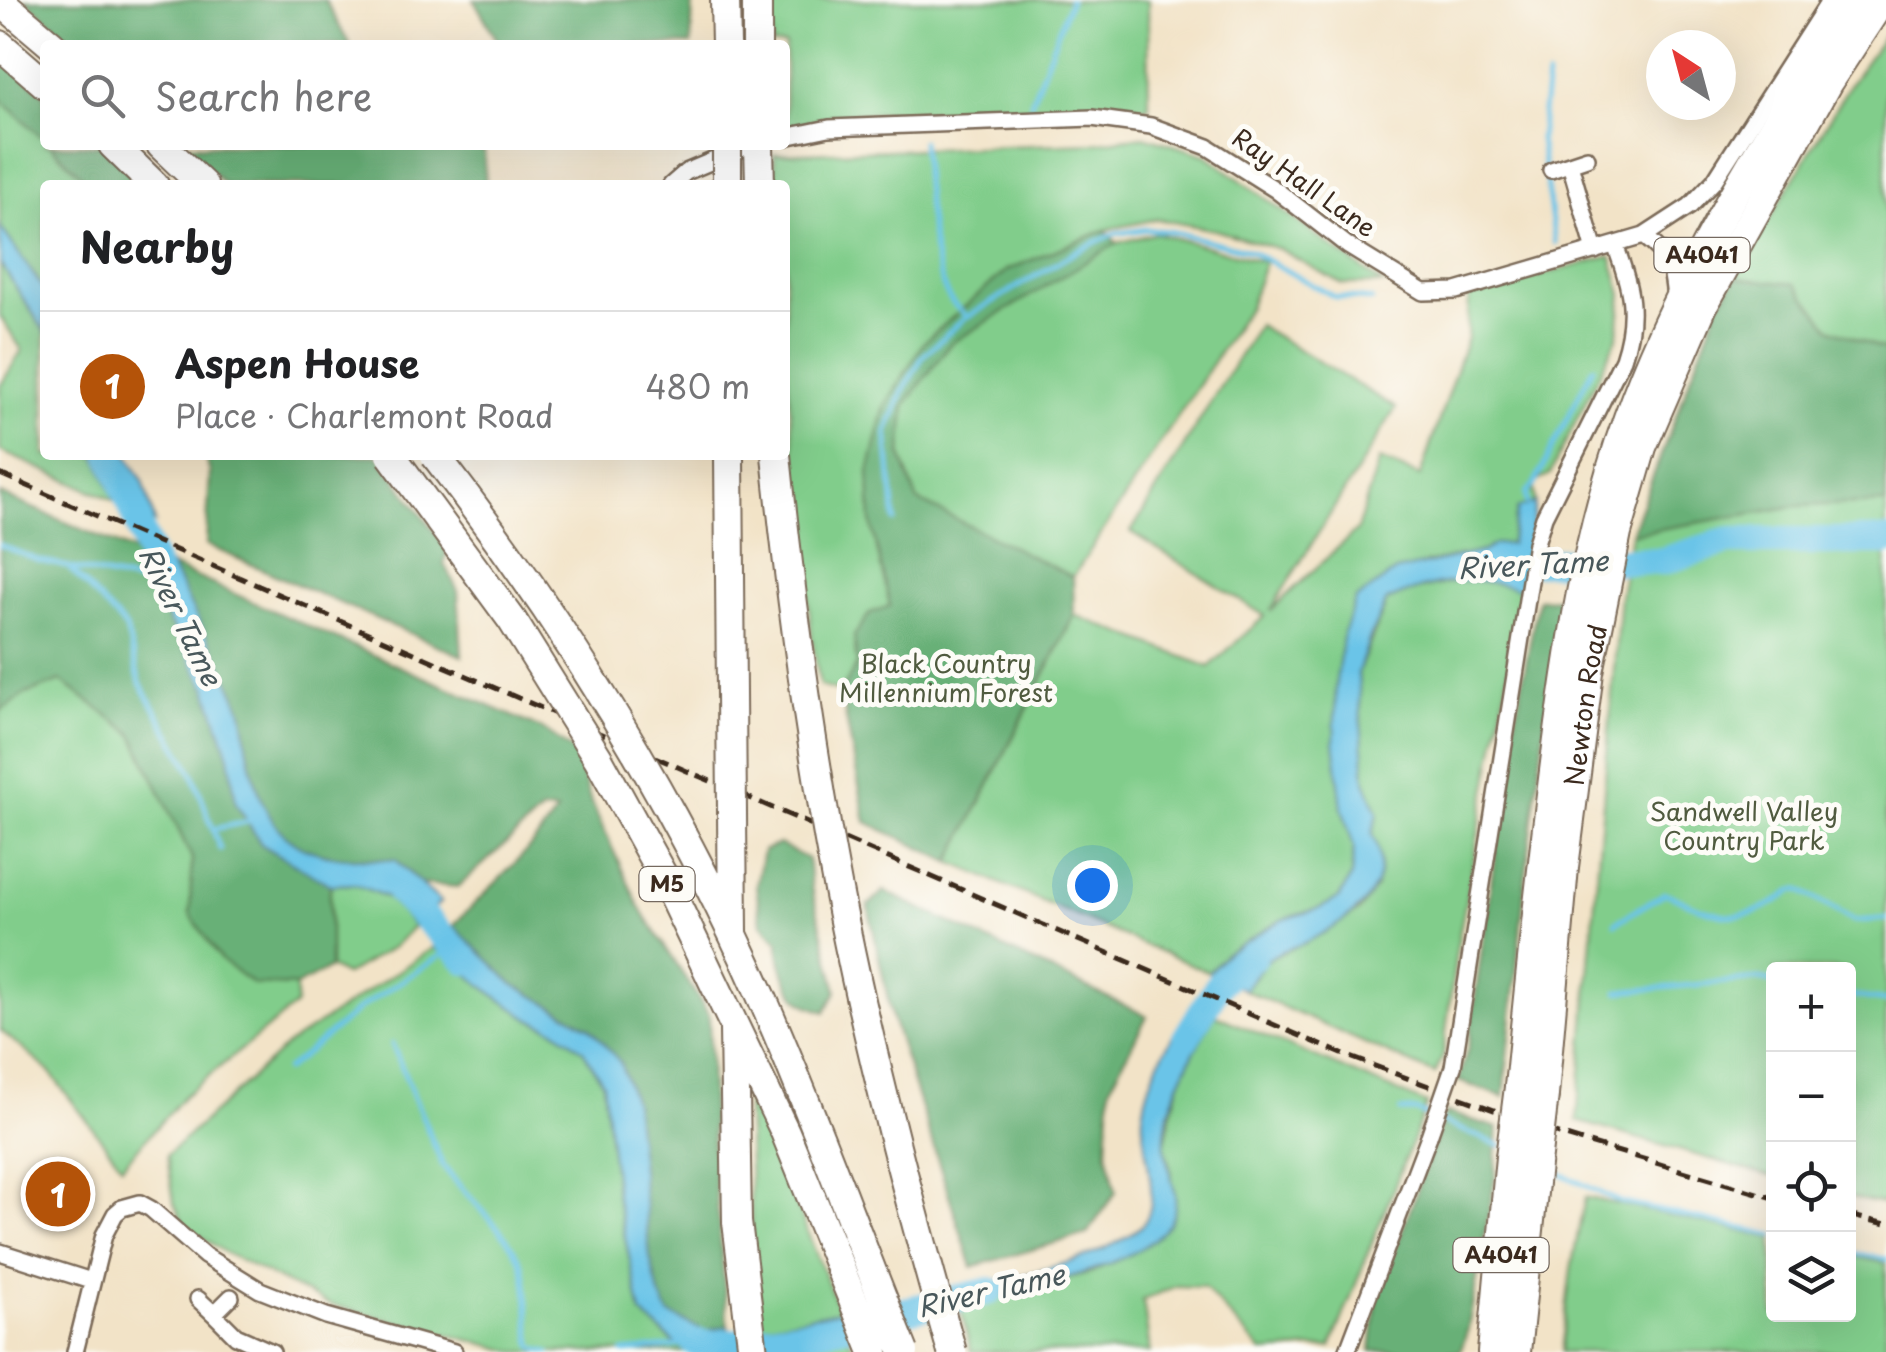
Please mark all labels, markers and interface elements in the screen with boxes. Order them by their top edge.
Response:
north arrow [1646,30,1736,120]
search box [40,40,790,150]
text: Search here [155,67,372,124]
icon: search [75,68,130,123]
street label: Ray Hall Lane [1225,118,1384,246]
text: Nearby [80,214,234,277]
road number: A4041 [1654,238,1750,272]
text: Aspen House [175,334,419,391]
text: 1 [105,362,120,410]
text: 480 m [645,362,750,410]
text: Place · Charlemont Road [175,391,554,439]
water label: River Tame [129,538,235,694]
water label: River Tame [1457,538,1611,589]
street label: Newton Road [1555,621,1616,788]
park label: Black Country Millennium Forest [839,644,1053,711]
park label: Sandwell Valley Country Park [1650,792,1838,859]
your location [1067,860,1118,911]
road number: M5 [640,867,694,901]
map controls [1766,962,1856,1322]
button: + [1766,962,1856,1052]
button: − [1766,1052,1856,1142]
button: locate [1766,1142,1856,1232]
pin: 1 [26,1156,90,1232]
button: layers [1766,1232,1856,1322]
road number: A4041 [1454,1238,1548,1272]
water label: River Tame [912,1251,1071,1327]

